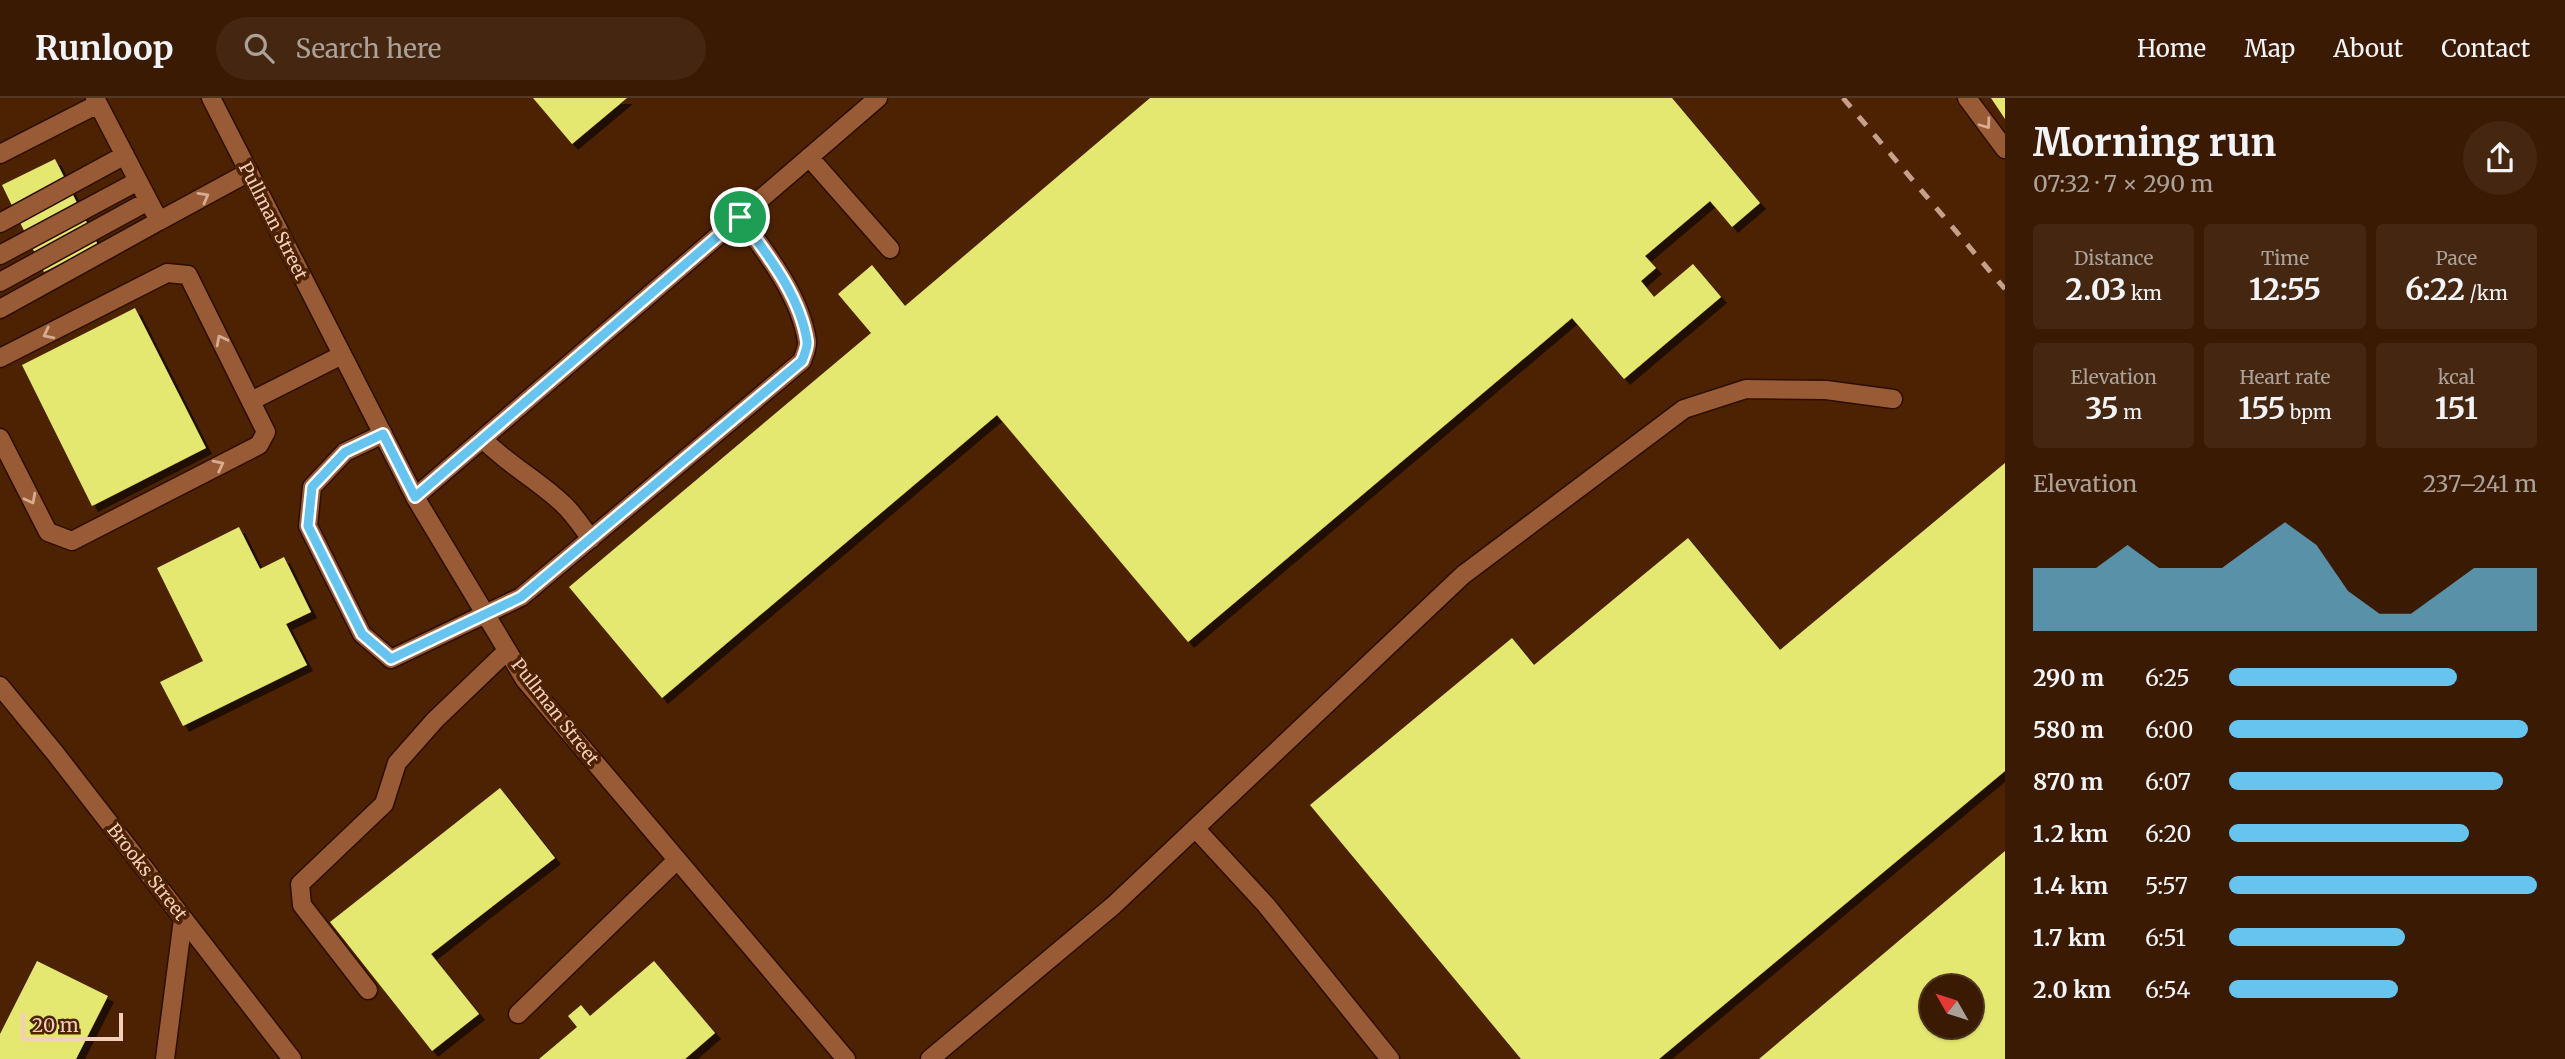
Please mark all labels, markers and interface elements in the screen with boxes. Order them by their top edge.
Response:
search box [216,17,706,80]
text: Runloop [35,28,174,69]
icon: search [240,29,278,67]
text: Search here [296,32,441,65]
text: Home [2137,33,2206,64]
text: Map [2244,33,2295,64]
text: About [2333,33,2403,64]
text: Contact [2441,33,2530,64]
one-way arrow [1978,116,1990,129]
text: Morning run [2033,119,2276,166]
button: share [2463,121,2537,195]
street label: Pullman Street [234,158,313,284]
text: 07:32 · 7 × 290 m [2033,169,2213,198]
pin [710,187,770,247]
one-way arrow [197,192,209,205]
icon: arrive [721,198,759,236]
text: Distance [2074,246,2153,270]
text: Time [2261,246,2309,270]
text: Pace [2436,246,2477,270]
text: 2.03 [2065,270,2127,308]
text: 12:55 [2249,270,2321,308]
text: 6:22 [2405,270,2465,308]
text: km [2127,281,2162,305]
text: /km [2465,281,2508,305]
one-way arrow [43,325,55,339]
one-way arrow [215,335,229,348]
text: Elevation [2071,365,2157,389]
text: Heart rate [2240,365,2330,389]
text: kcal [2438,365,2475,389]
text: 35 [2085,389,2119,427]
text: 155 [2238,389,2285,427]
text: 151 [2435,389,2478,427]
text: m [2119,400,2142,424]
text: bpm [2285,400,2332,424]
one-way arrow [212,460,224,474]
text: Elevation [2033,469,2137,498]
text: 237–241 m [2423,469,2537,498]
one-way arrow [23,492,36,504]
street label: Pullman Street [507,654,604,770]
text: 290 m [2033,663,2104,692]
text: 6:25 [2145,663,2190,692]
text: 580 m [2033,715,2104,744]
text: 6:00 [2145,715,2193,744]
text: 870 m [2033,767,2103,796]
text: 6:07 [2145,767,2191,796]
street label: Brooks Street [102,819,192,925]
text: 1.2 km [2033,819,2108,848]
text: 6:20 [2145,819,2191,848]
text: 1.4 km [2033,871,2108,900]
text: 5:57 [2145,871,2188,900]
text: 1.7 km [2033,923,2106,952]
text: 6:51 [2145,923,2186,952]
north arrow [1920,975,1983,1038]
map controls [1920,975,1983,1038]
text: 2.0 km [2033,975,2111,1004]
text: 6:54 [2145,975,2190,1004]
scale bar [21,1010,122,1042]
text: 20 m [32,1013,79,1037]

